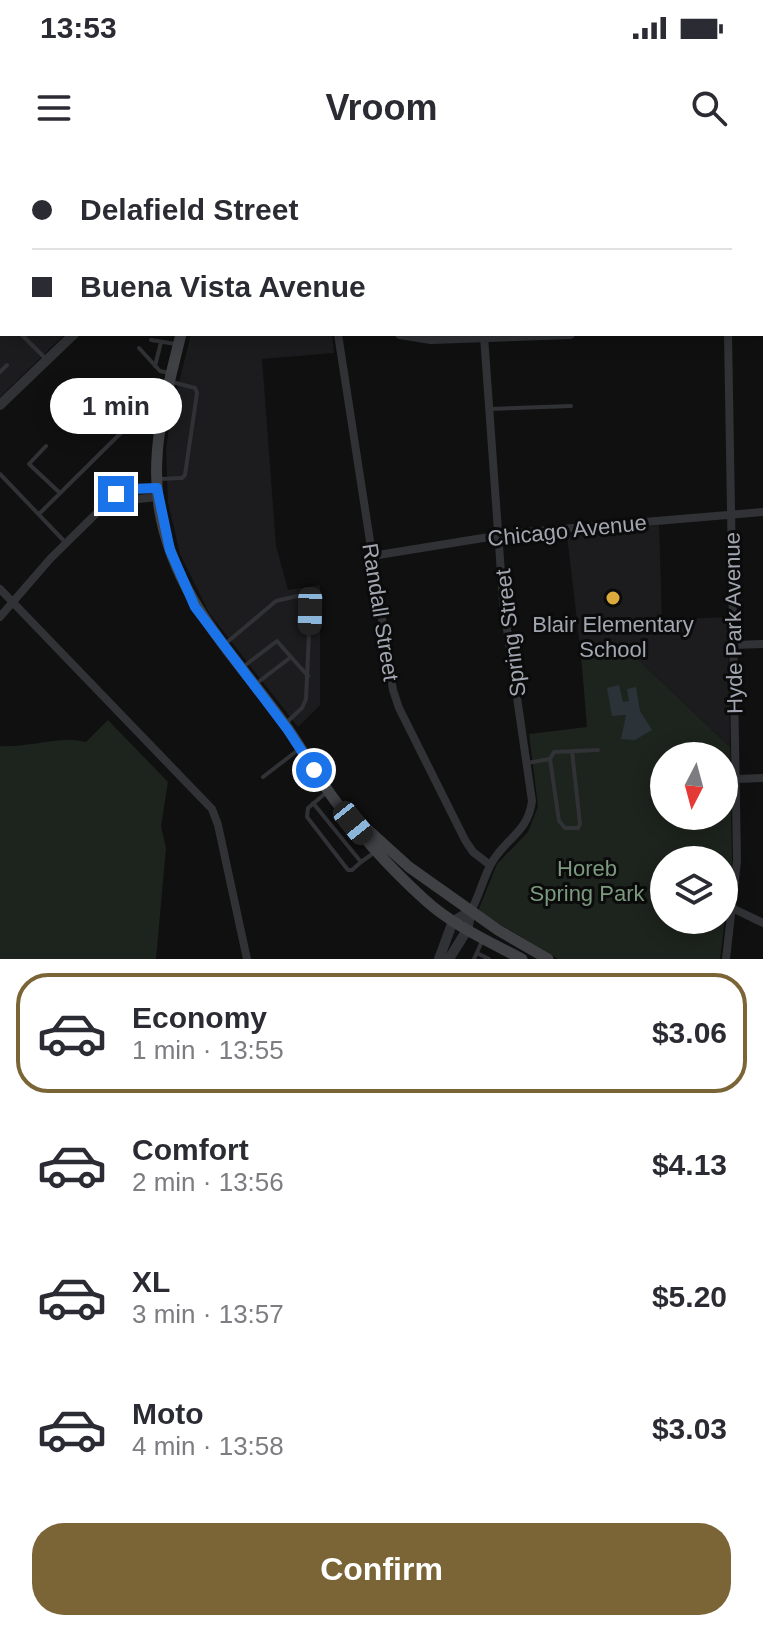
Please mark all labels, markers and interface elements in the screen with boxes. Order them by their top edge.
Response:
text: 13:53 [40,11,117,44]
icon: menu [32,86,76,130]
icon: search [687,86,731,130]
text: Vroom [325,87,438,128]
text: Delafield Street [80,193,298,226]
text: Buena Vista Avenue [80,270,366,303]
callout: 1 min [50,378,182,434]
text: 1 min [82,391,150,421]
route end [98,476,134,512]
street label: Chicago Avenue [486,510,648,551]
street label: Hyde Park Avenue [719,532,748,714]
street label: Randall Street [357,541,404,683]
street label: Spring Street [490,568,531,698]
car [298,587,322,635]
marker: Blair Elementary School [604,589,622,607]
place label: Blair Elementary School [532,612,694,662]
north arrow [650,742,738,830]
map controls [650,742,738,934]
route start [296,752,332,788]
car [329,797,377,849]
button: layers [650,846,738,934]
park label: Horeb Spring Park [530,856,645,906]
icon: car [36,997,108,1069]
text: Economy [132,1001,267,1034]
text: $3.06 [652,1016,727,1049]
text: 1 min · 13:55 [132,1035,284,1065]
icon: car [36,1129,108,1201]
text: Comfort [132,1133,249,1166]
text: $4.13 [652,1148,727,1181]
text: 2 min · 13:56 [132,1167,284,1197]
icon: car [36,1261,108,1333]
text: XL [132,1265,170,1298]
text: $5.20 [652,1280,727,1313]
text: 3 min · 13:57 [132,1299,284,1329]
icon: car [36,1393,108,1465]
text: Moto [132,1397,204,1430]
text: $3.03 [652,1412,727,1445]
text: 4 min · 13:58 [132,1431,284,1461]
button: Confirm [32,1523,731,1615]

